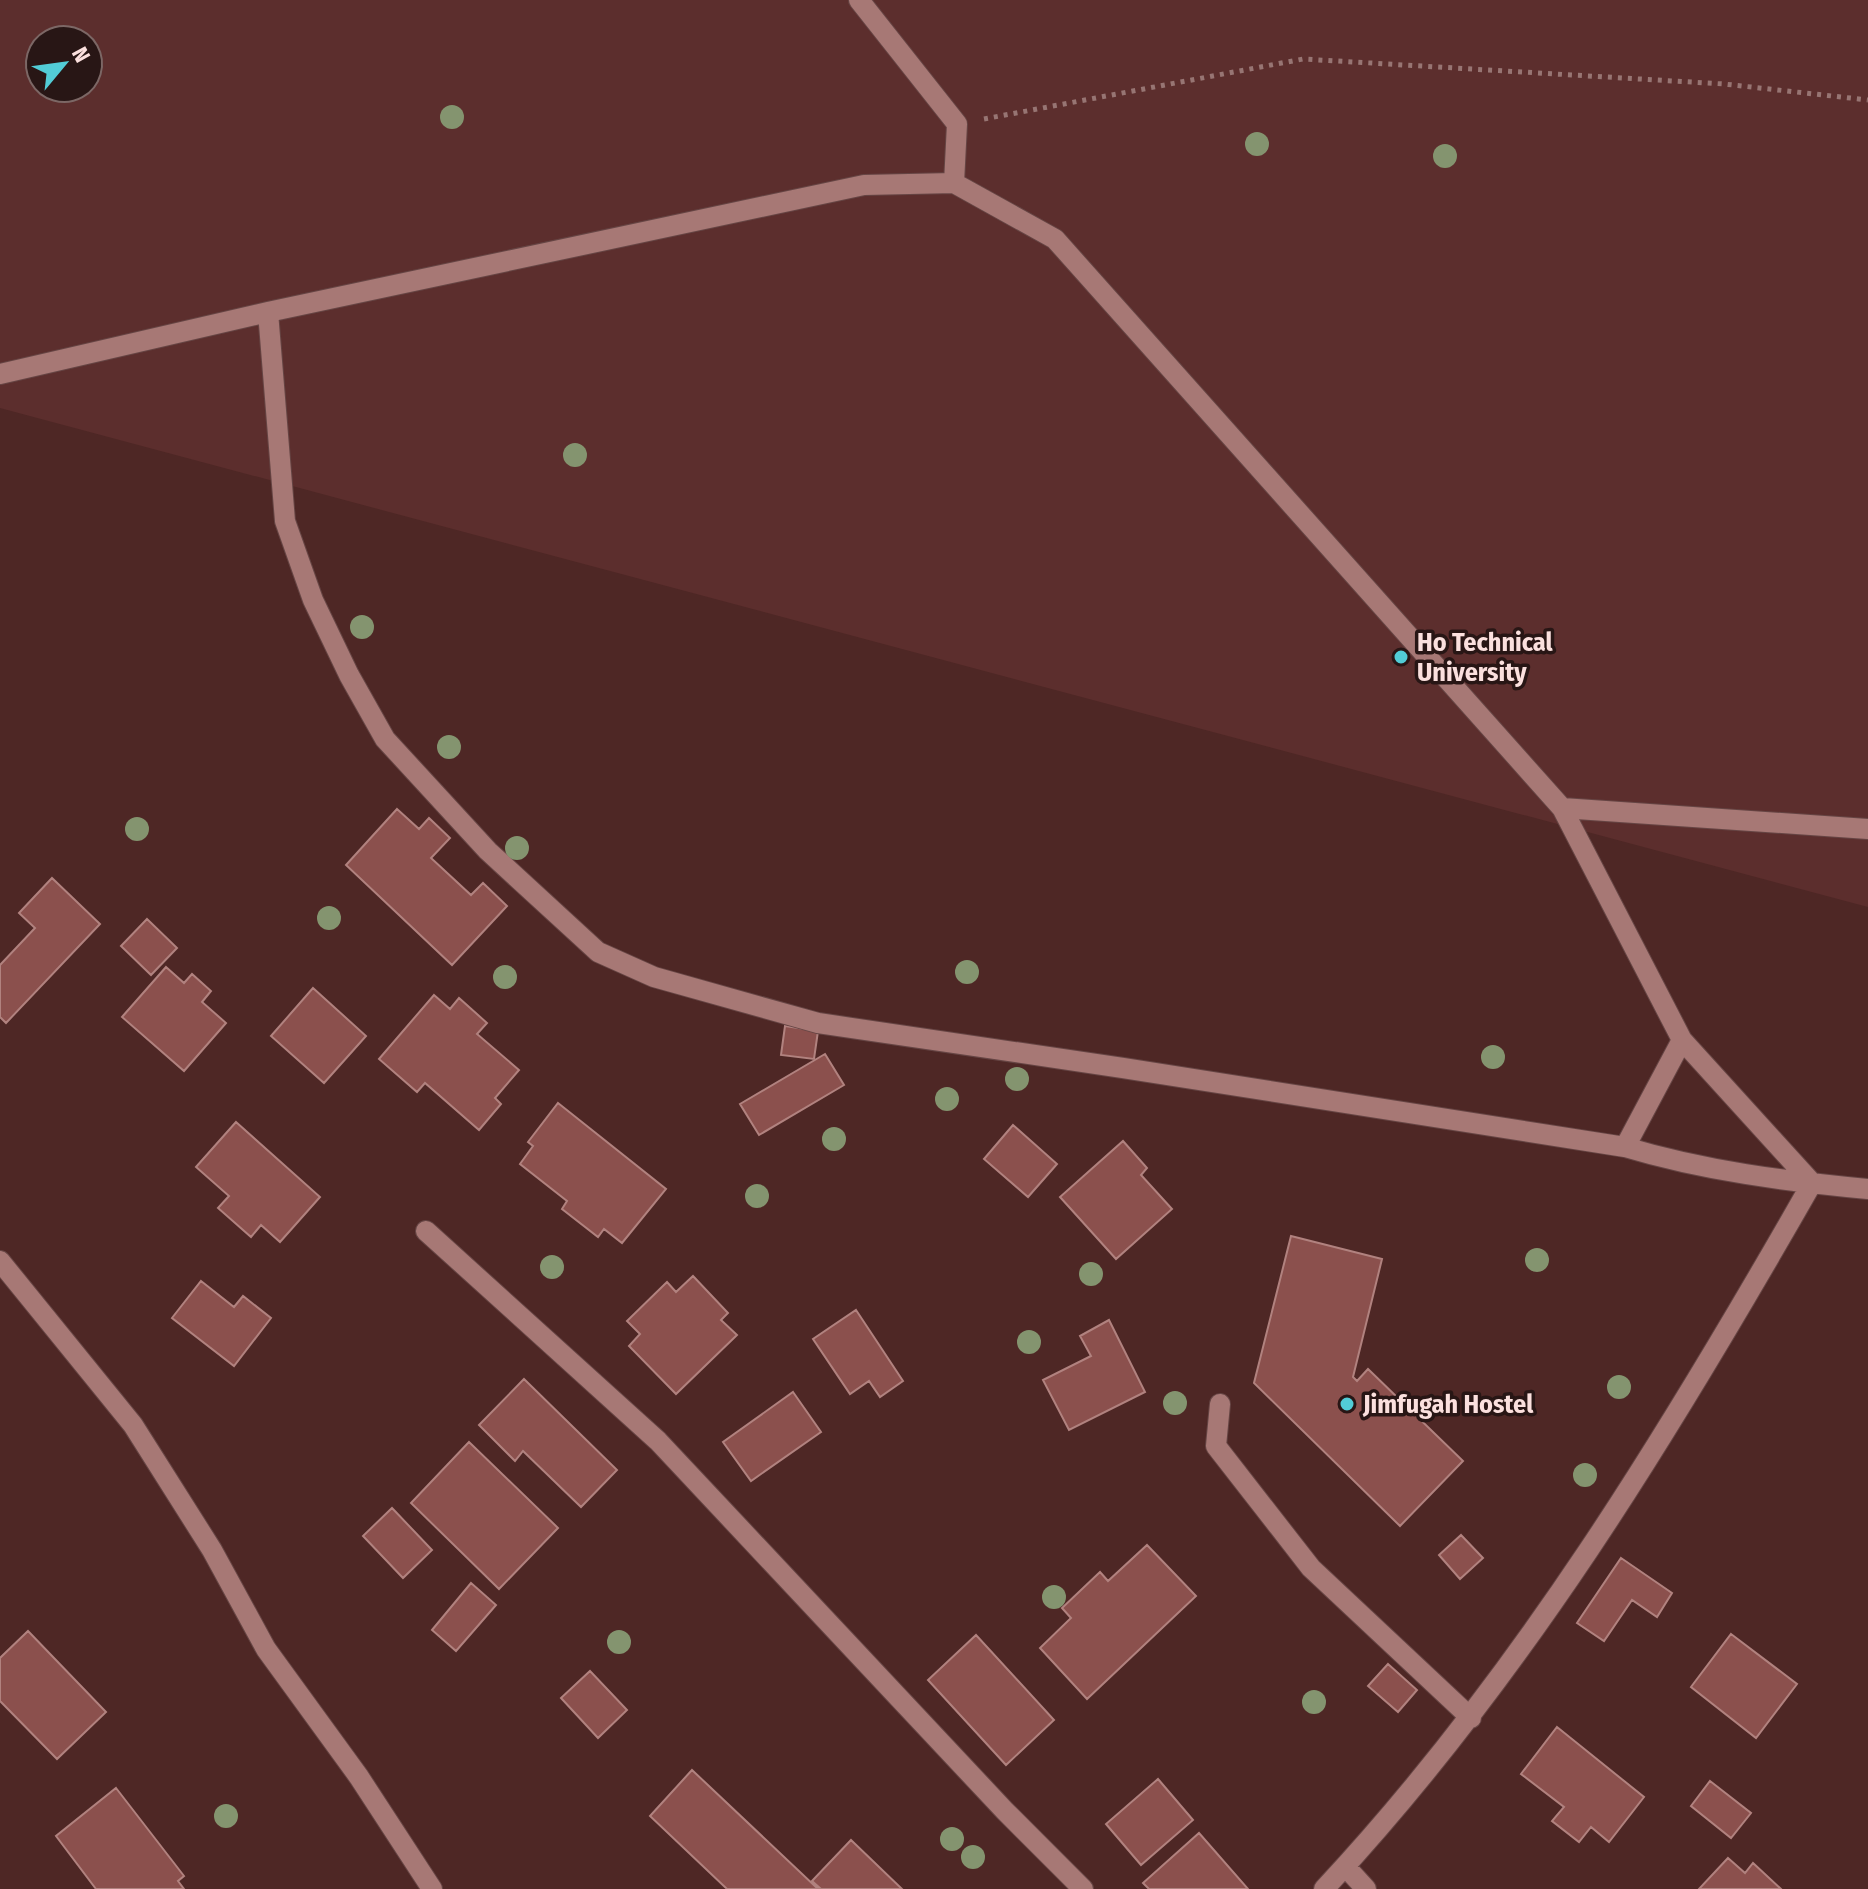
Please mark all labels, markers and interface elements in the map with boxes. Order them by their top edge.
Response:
north arrow [24,24,104,104]
text: N [66,42,96,67]
place label: Ho Technical University [1417,627,1553,688]
marker: Ho Technical University [1392,648,1410,666]
place label: Jimfugah Hostel [1362,1389,1534,1420]
marker: Jimfugah Hostel [1338,1395,1356,1413]

